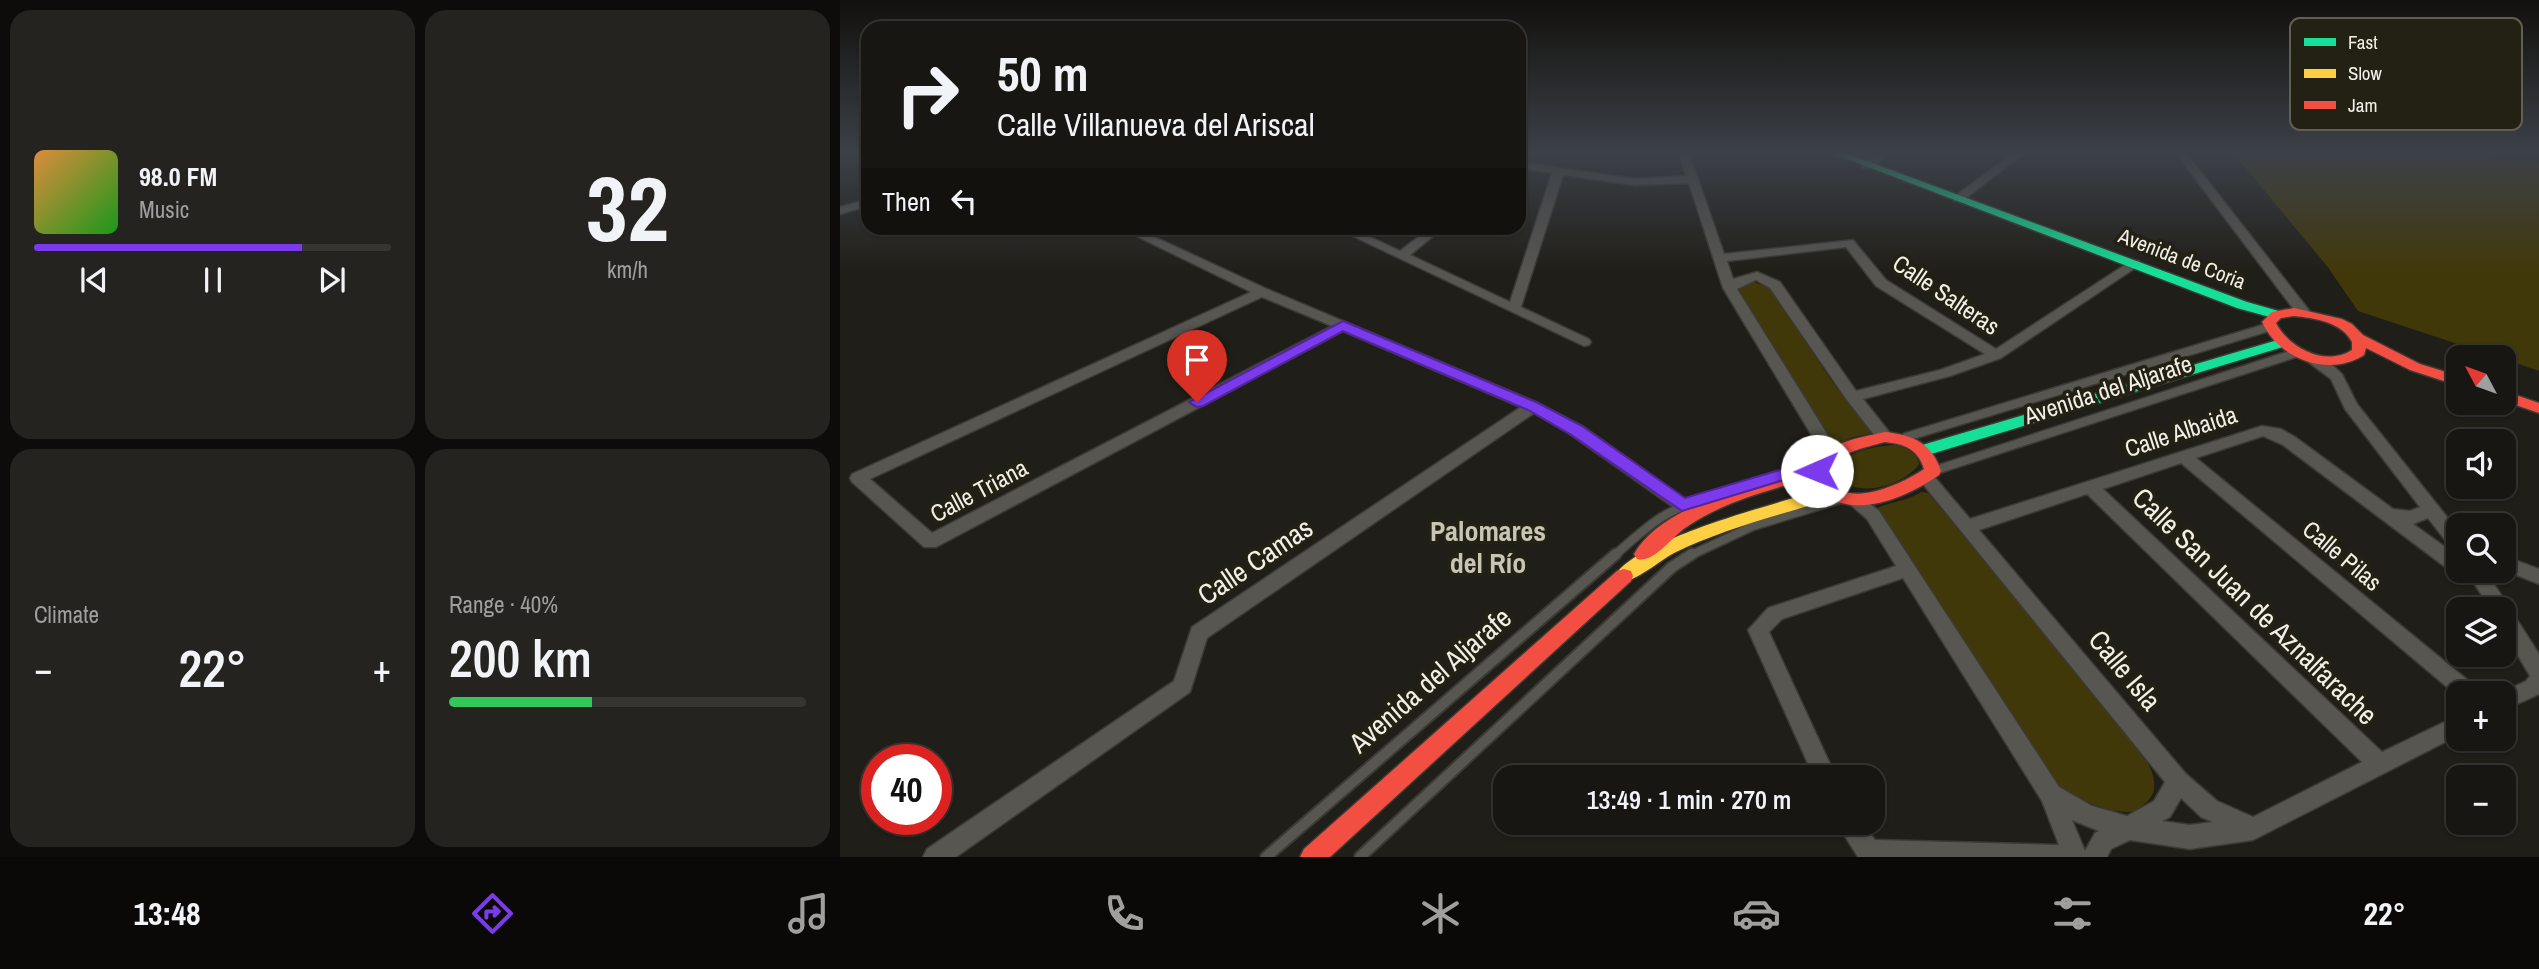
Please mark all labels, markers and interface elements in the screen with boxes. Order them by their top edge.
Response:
legend [2290,18,2522,130]
text: Fast [2348,29,2378,55]
text: 50 m [997,40,1089,106]
icon: right [882,49,973,140]
text: Slow [2348,60,2383,86]
text: Jam [2348,92,2377,118]
text: Calle Villanueva del Ariscal [997,103,1315,146]
text: 32 [586,147,669,269]
text: 98.0 FM [139,159,217,194]
icon: left [945,182,983,220]
text: Then [882,184,931,219]
text: Music [139,194,189,225]
street label: Avenida de Coria [2114,221,2250,296]
street label: Calle Salteras [1887,247,2006,342]
text: km/h [607,254,648,285]
icon: previous [75,261,113,299]
icon: pause [194,261,232,299]
icon: next [313,261,351,299]
pin [1167,330,1227,402]
icon: arrive [1178,341,1216,379]
north arrow [2446,345,2516,415]
map controls [2446,345,2516,835]
street label: Avenida del Aljarafe [2019,347,2196,432]
street label: Calle Albaida [2121,398,2241,464]
button: sound [2446,429,2516,499]
position arrow [1780,434,1854,508]
street label: Calle Triana [924,451,1033,529]
street label: Calle San Juan de Aznalfarache [2124,479,2386,733]
street label: Calle Camas [1190,509,1320,613]
district label: Palomares del Río [1430,512,1546,582]
street label: Calle Pilas [2296,513,2389,598]
button: search [2446,513,2516,583]
text: Range · 40% [449,589,558,620]
button: layers [2446,597,2516,667]
text: Climate [34,599,99,630]
street label: Avenida del Aljarafe [1340,599,1519,762]
street label: Calle Isla [2080,622,2170,719]
text: 200 km [449,623,592,693]
text: 22° [178,633,247,703]
text: − [34,643,52,694]
text: + [373,643,391,694]
button: + [2446,681,2516,751]
speed limit sign: 40 [861,744,952,835]
button: − [2446,765,2516,835]
text: 13:49 · 1 min · 270 m [1587,782,1791,817]
icon: directions [468,889,517,938]
icon: music [784,889,833,938]
icon: phone [1100,889,1149,938]
icon: climate [1416,889,1465,938]
icon: car [1732,889,1781,938]
icon: filters [2048,889,2097,938]
text: 13:48 [133,892,201,935]
text: 22° [2363,892,2405,935]

